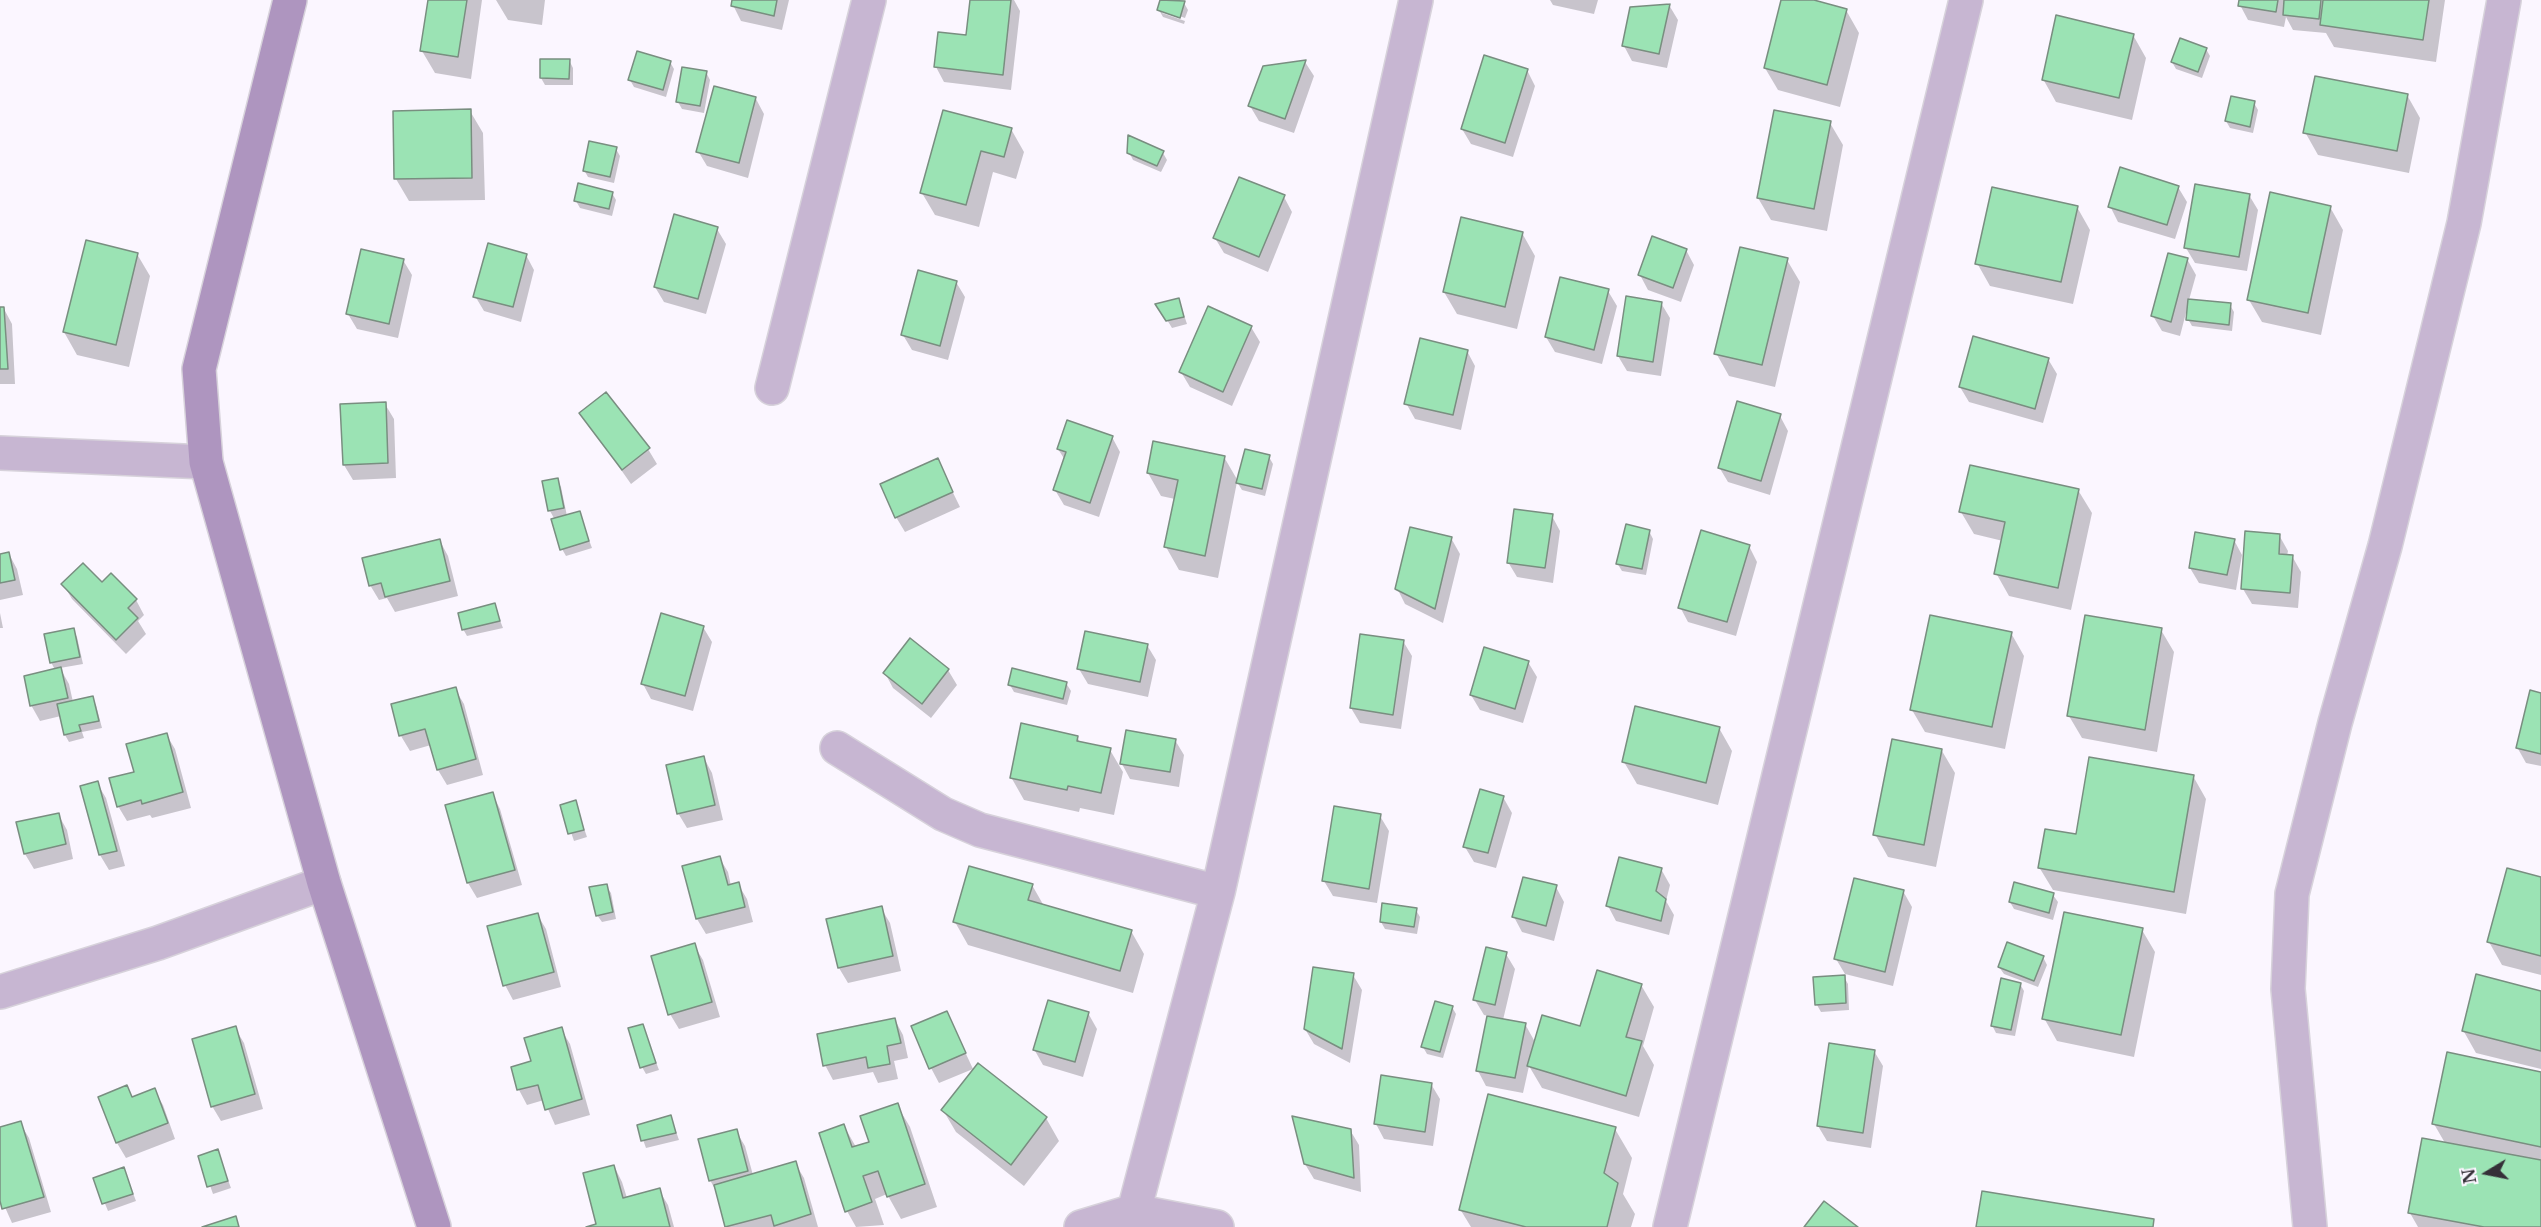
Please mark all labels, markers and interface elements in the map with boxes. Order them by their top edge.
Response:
north arrow [2457,1143,2517,1203]
text: N [2458,1167,2480,1185]

